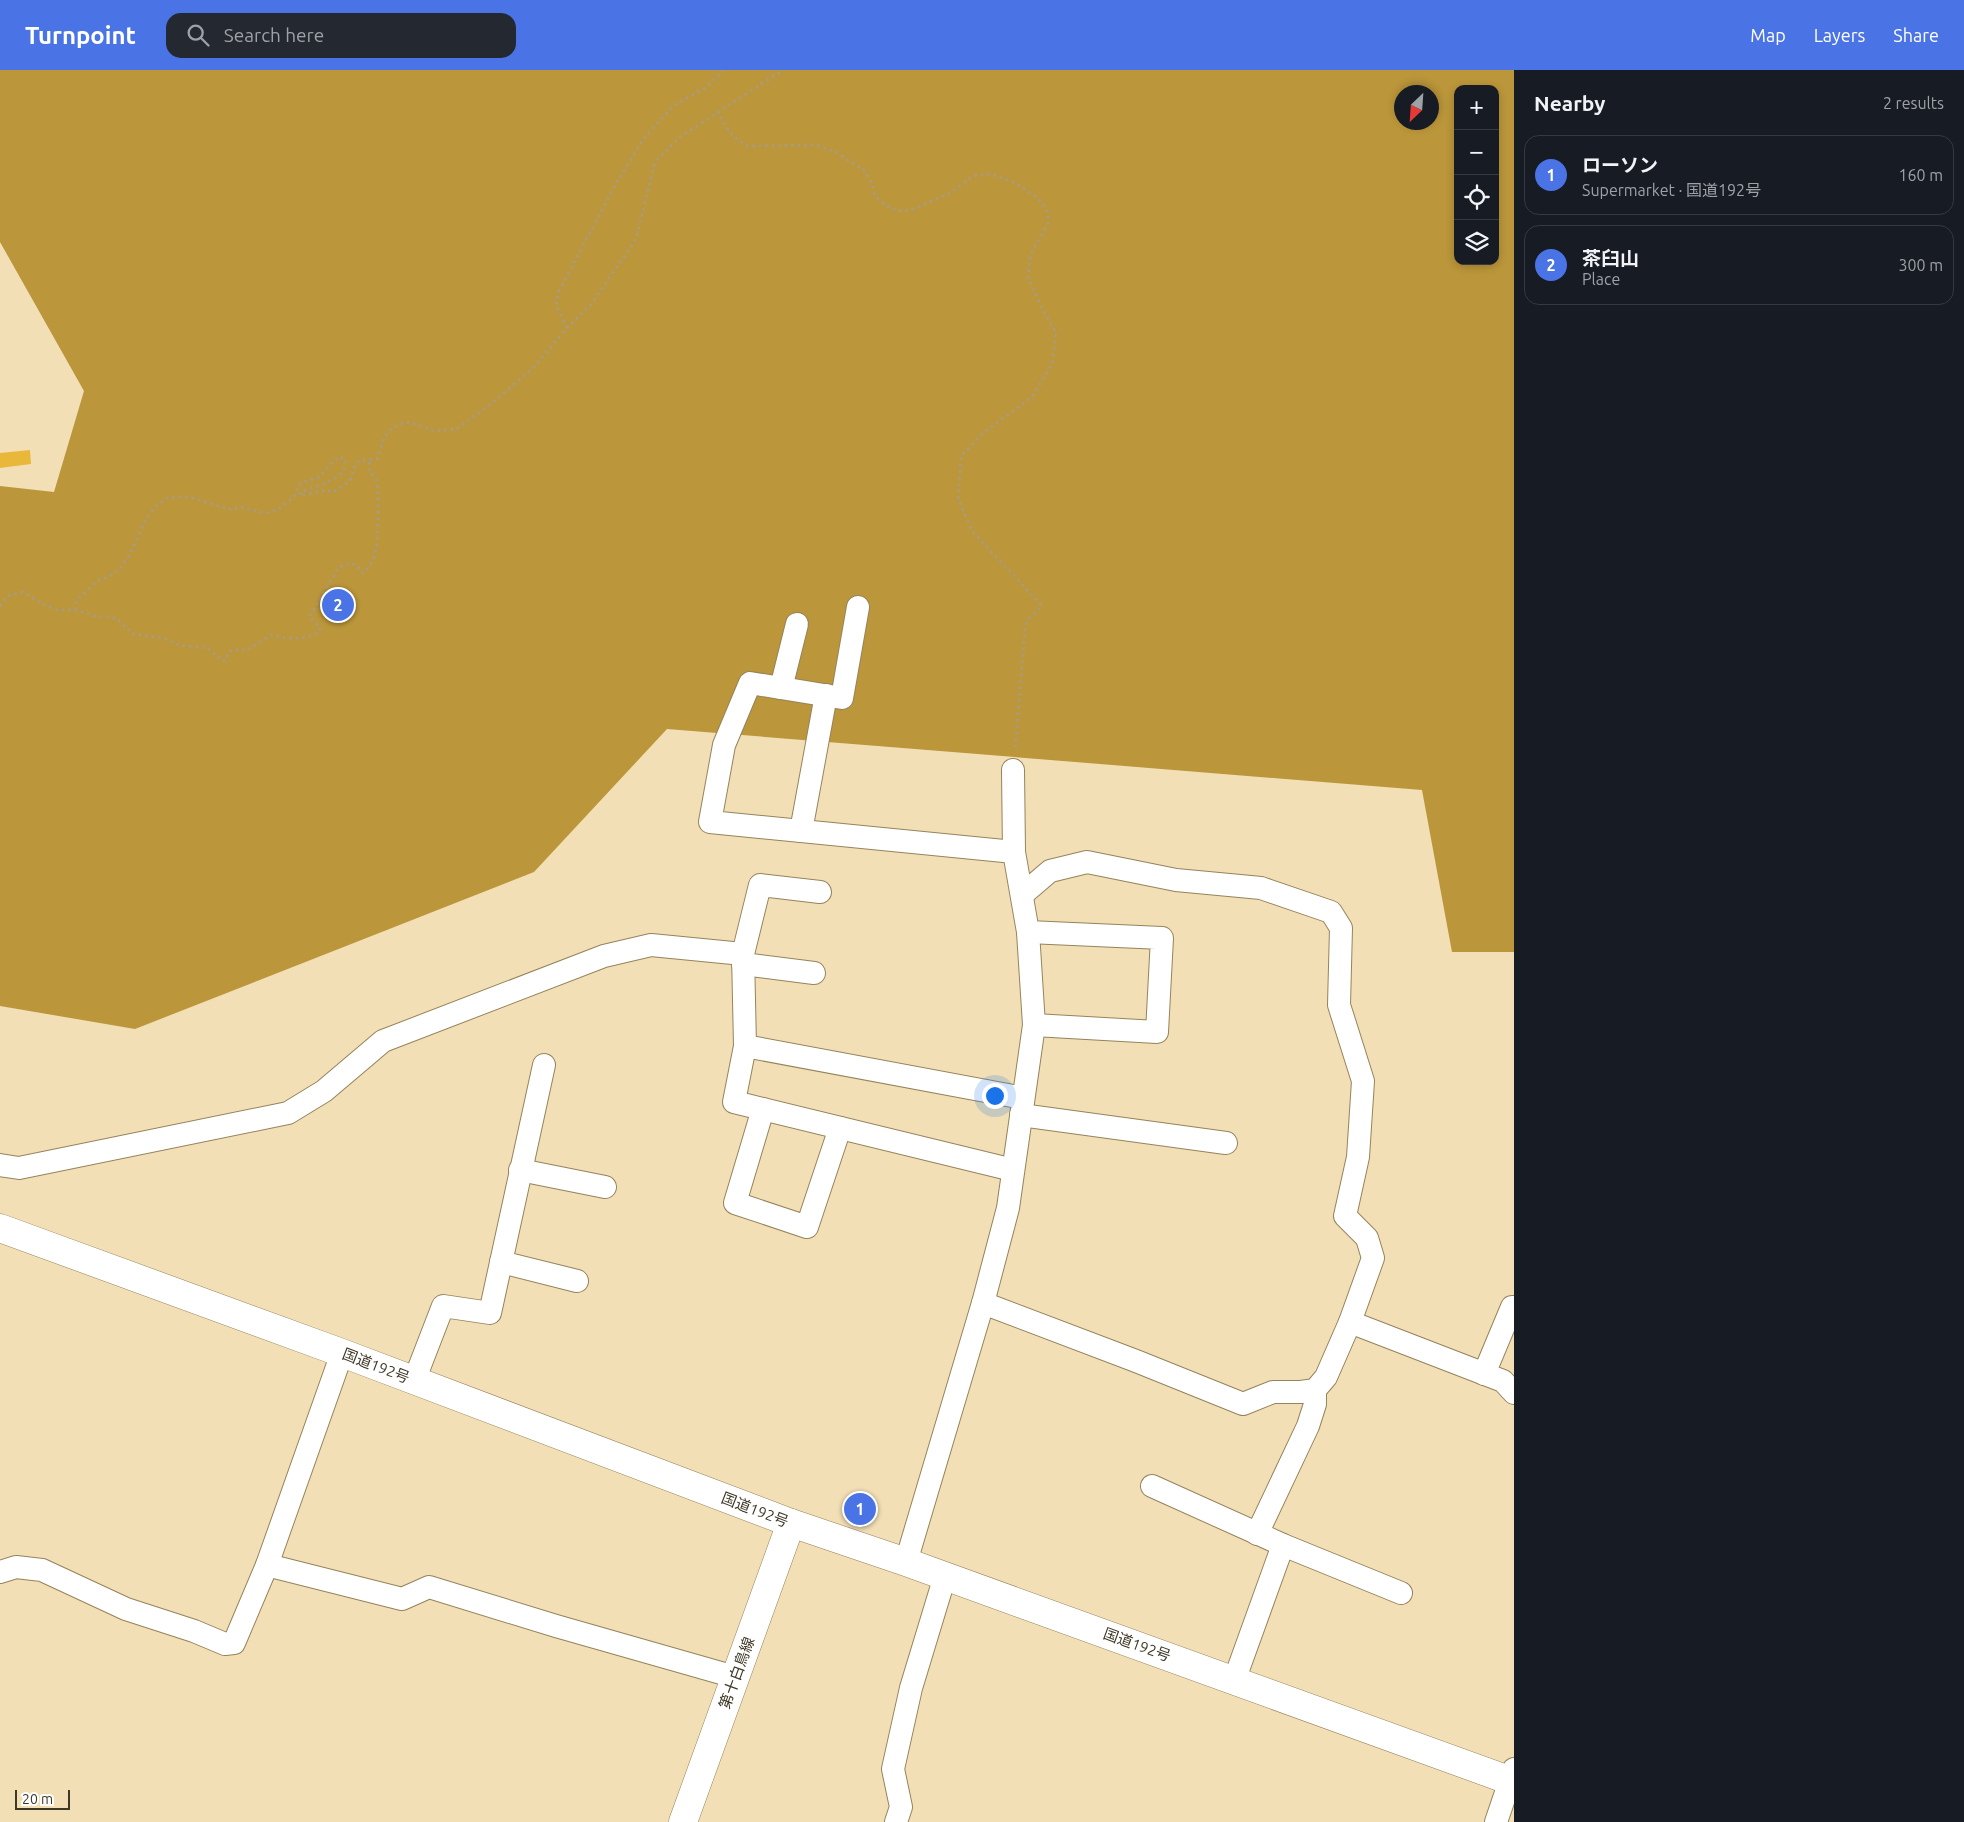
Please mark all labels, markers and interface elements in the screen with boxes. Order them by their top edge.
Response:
search box [166,13,516,58]
icon: search [184,21,212,49]
text: Turnpoint [25,22,136,49]
text: Search here [224,24,324,46]
text: Map [1750,25,1786,45]
text: Layers [1814,25,1865,45]
text: Share [1893,25,1939,45]
north arrow [1394,85,1439,130]
map controls [1454,85,1499,265]
button: + [1454,85,1499,130]
text: Nearby [1534,91,1605,115]
text: 2 results [1883,94,1944,112]
button: − [1454,130,1499,175]
text: ローソン [1582,154,1658,176]
text: 1 [1546,166,1556,184]
text: 160 m [1898,166,1943,184]
button: locate [1454,175,1499,220]
text: Supermarket · 国道192号 [1582,181,1761,199]
button: layers [1454,220,1499,265]
text: 茶臼山 [1582,247,1639,269]
text: 2 [1546,256,1556,274]
text: 300 m [1898,256,1943,274]
text: Place [1582,270,1620,288]
pin: 2 [322,586,354,624]
your location [982,1083,1008,1109]
street label: 国道192号 [340,1345,412,1386]
street label: 国道192号 [719,1489,791,1530]
pin: 1 [844,1490,876,1528]
street label: 国道192号 [1101,1625,1173,1665]
street label: 第十白鳥線 [716,1635,757,1711]
scale bar [15,1787,70,1810]
text: 20 m [22,1791,53,1807]

